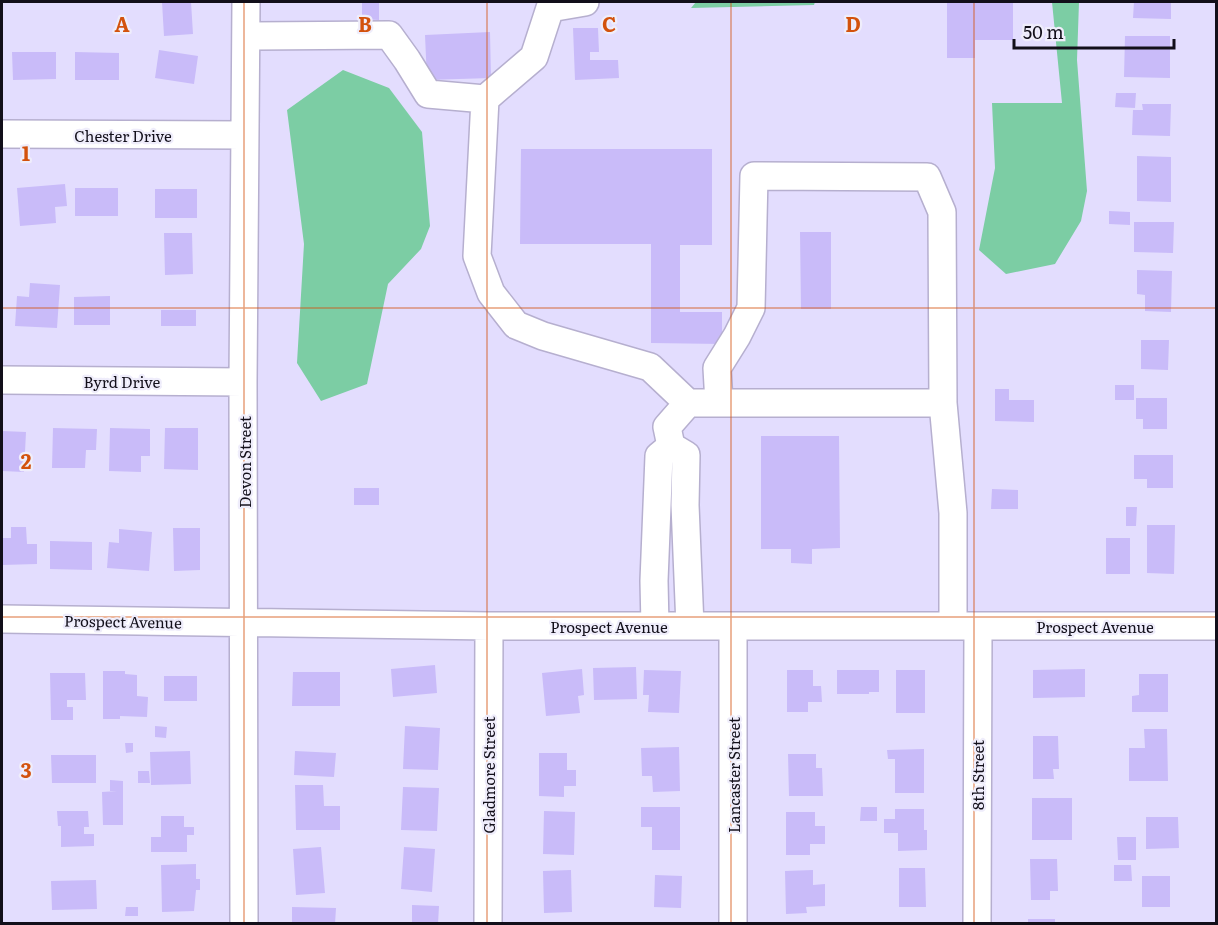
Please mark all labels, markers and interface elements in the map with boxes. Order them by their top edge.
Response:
text: A [114,8,130,38]
text: B [358,8,372,38]
text: C [602,8,616,38]
text: D [845,8,861,38]
scale bar [1014,12,1174,50]
text: 50 m [1023,18,1064,45]
street label: Chester Drive [74,124,172,147]
text: 1 [22,137,30,167]
street label: Byrd Drive [84,370,161,393]
street label: Devon Street [233,416,256,508]
text: 2 [21,445,32,475]
street label: Prospect Avenue [64,608,182,634]
street label: Prospect Avenue [550,615,668,638]
street label: Prospect Avenue [1036,615,1154,638]
street label: Gladmore Street [477,716,500,834]
street label: Lancaster Street [722,717,745,833]
street label: 8th Street [966,740,989,810]
text: 3 [20,754,32,784]

